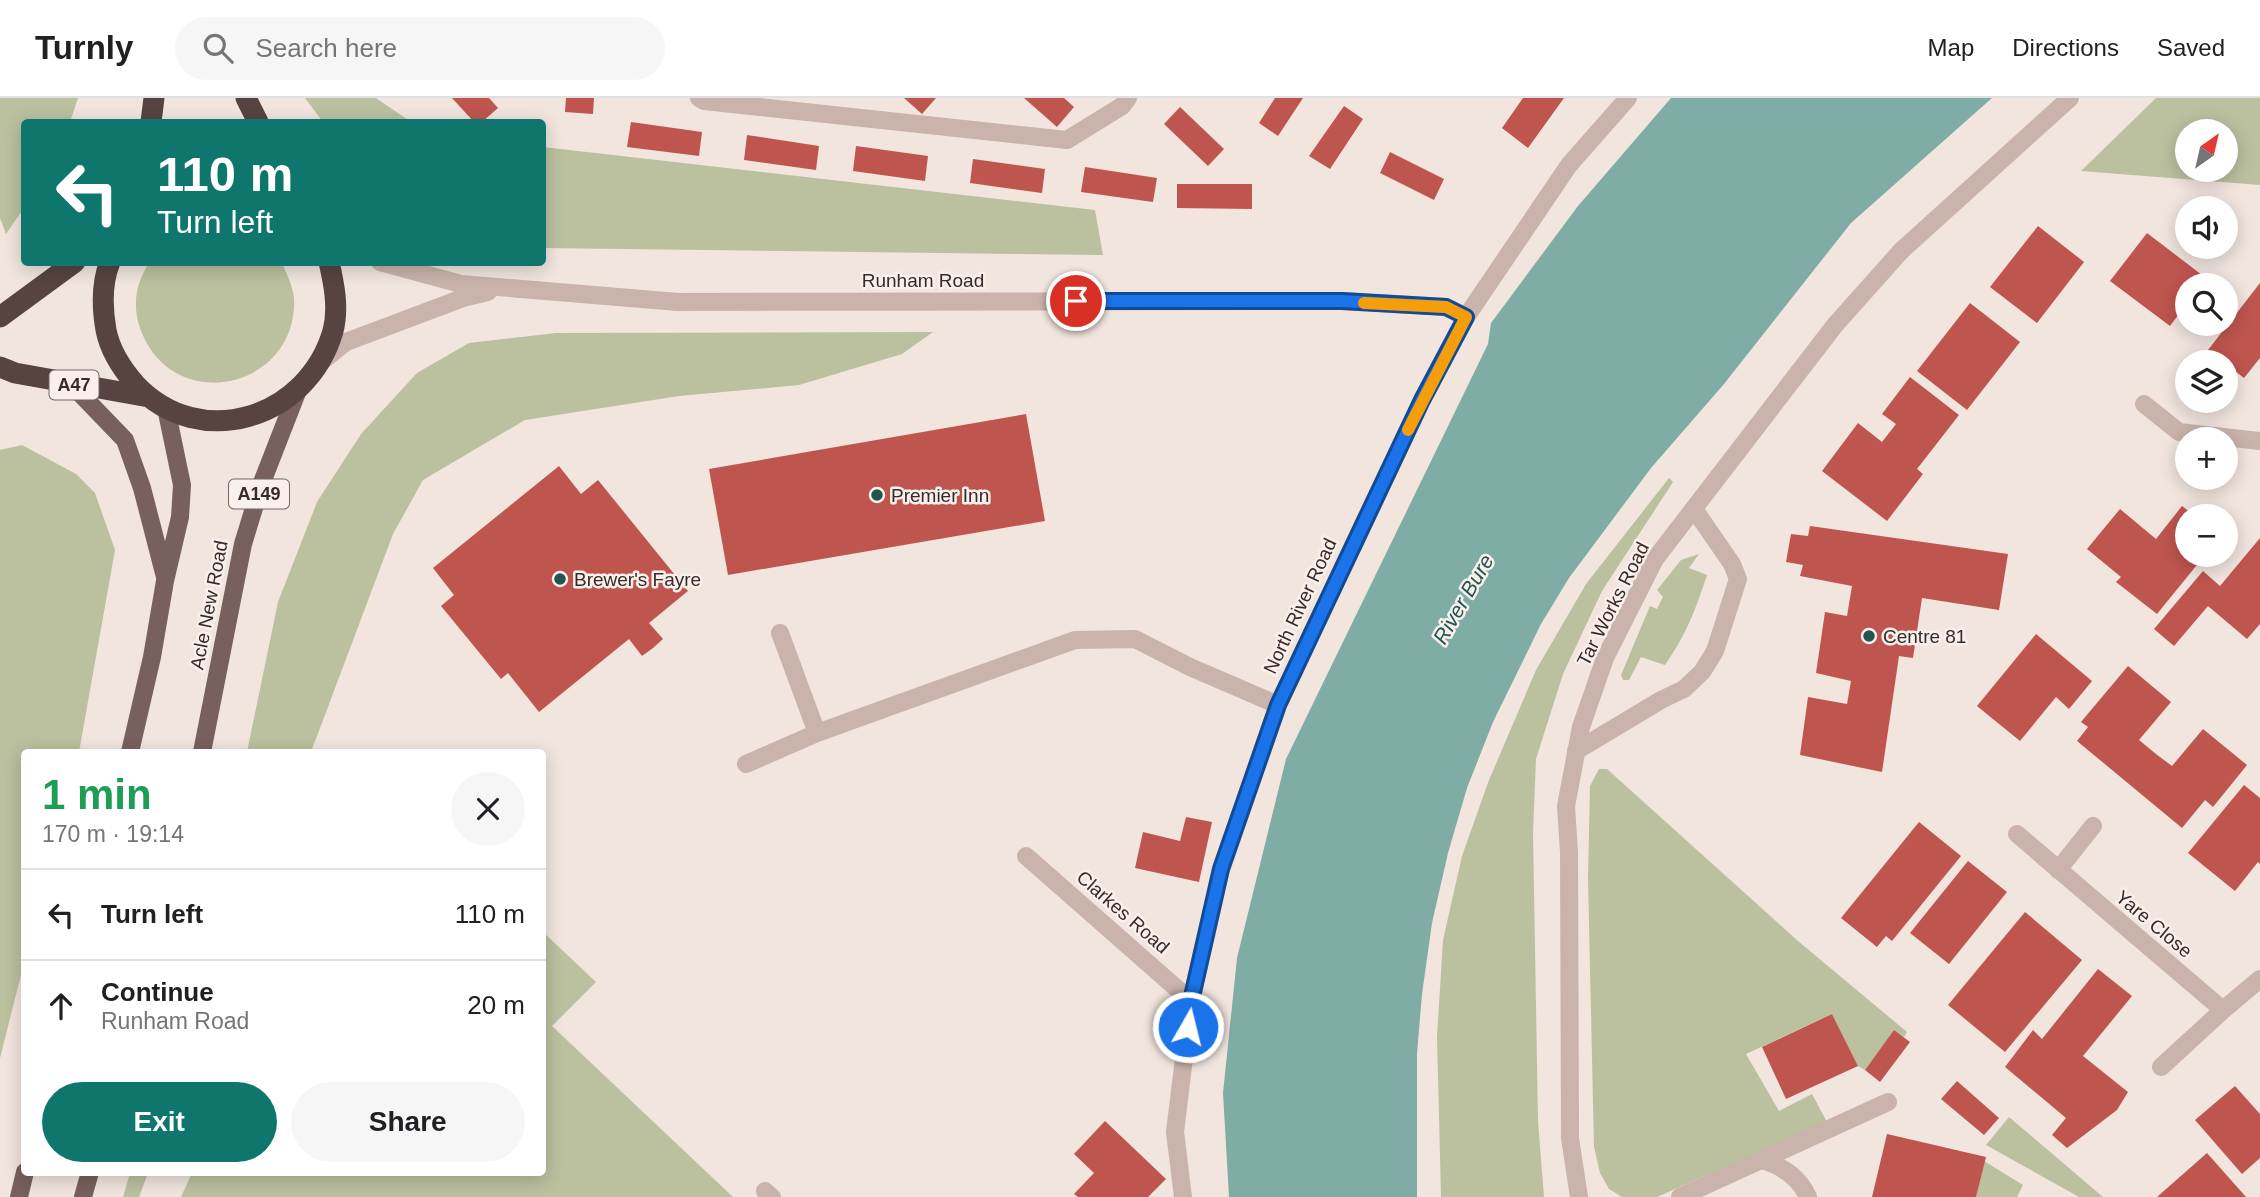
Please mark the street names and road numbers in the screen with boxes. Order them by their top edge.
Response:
street label: Runham Road [862,270,984,291]
road number: A47 [50,370,98,400]
road number: A149 [229,480,289,508]
street label: North River Road [1259,535,1341,677]
street label: Acle New Road [186,539,232,671]
street label: Tar Works Road [1573,539,1653,669]
street label: Clarkes Road [1073,866,1173,958]
street label: Yare Close [2112,886,2196,962]

